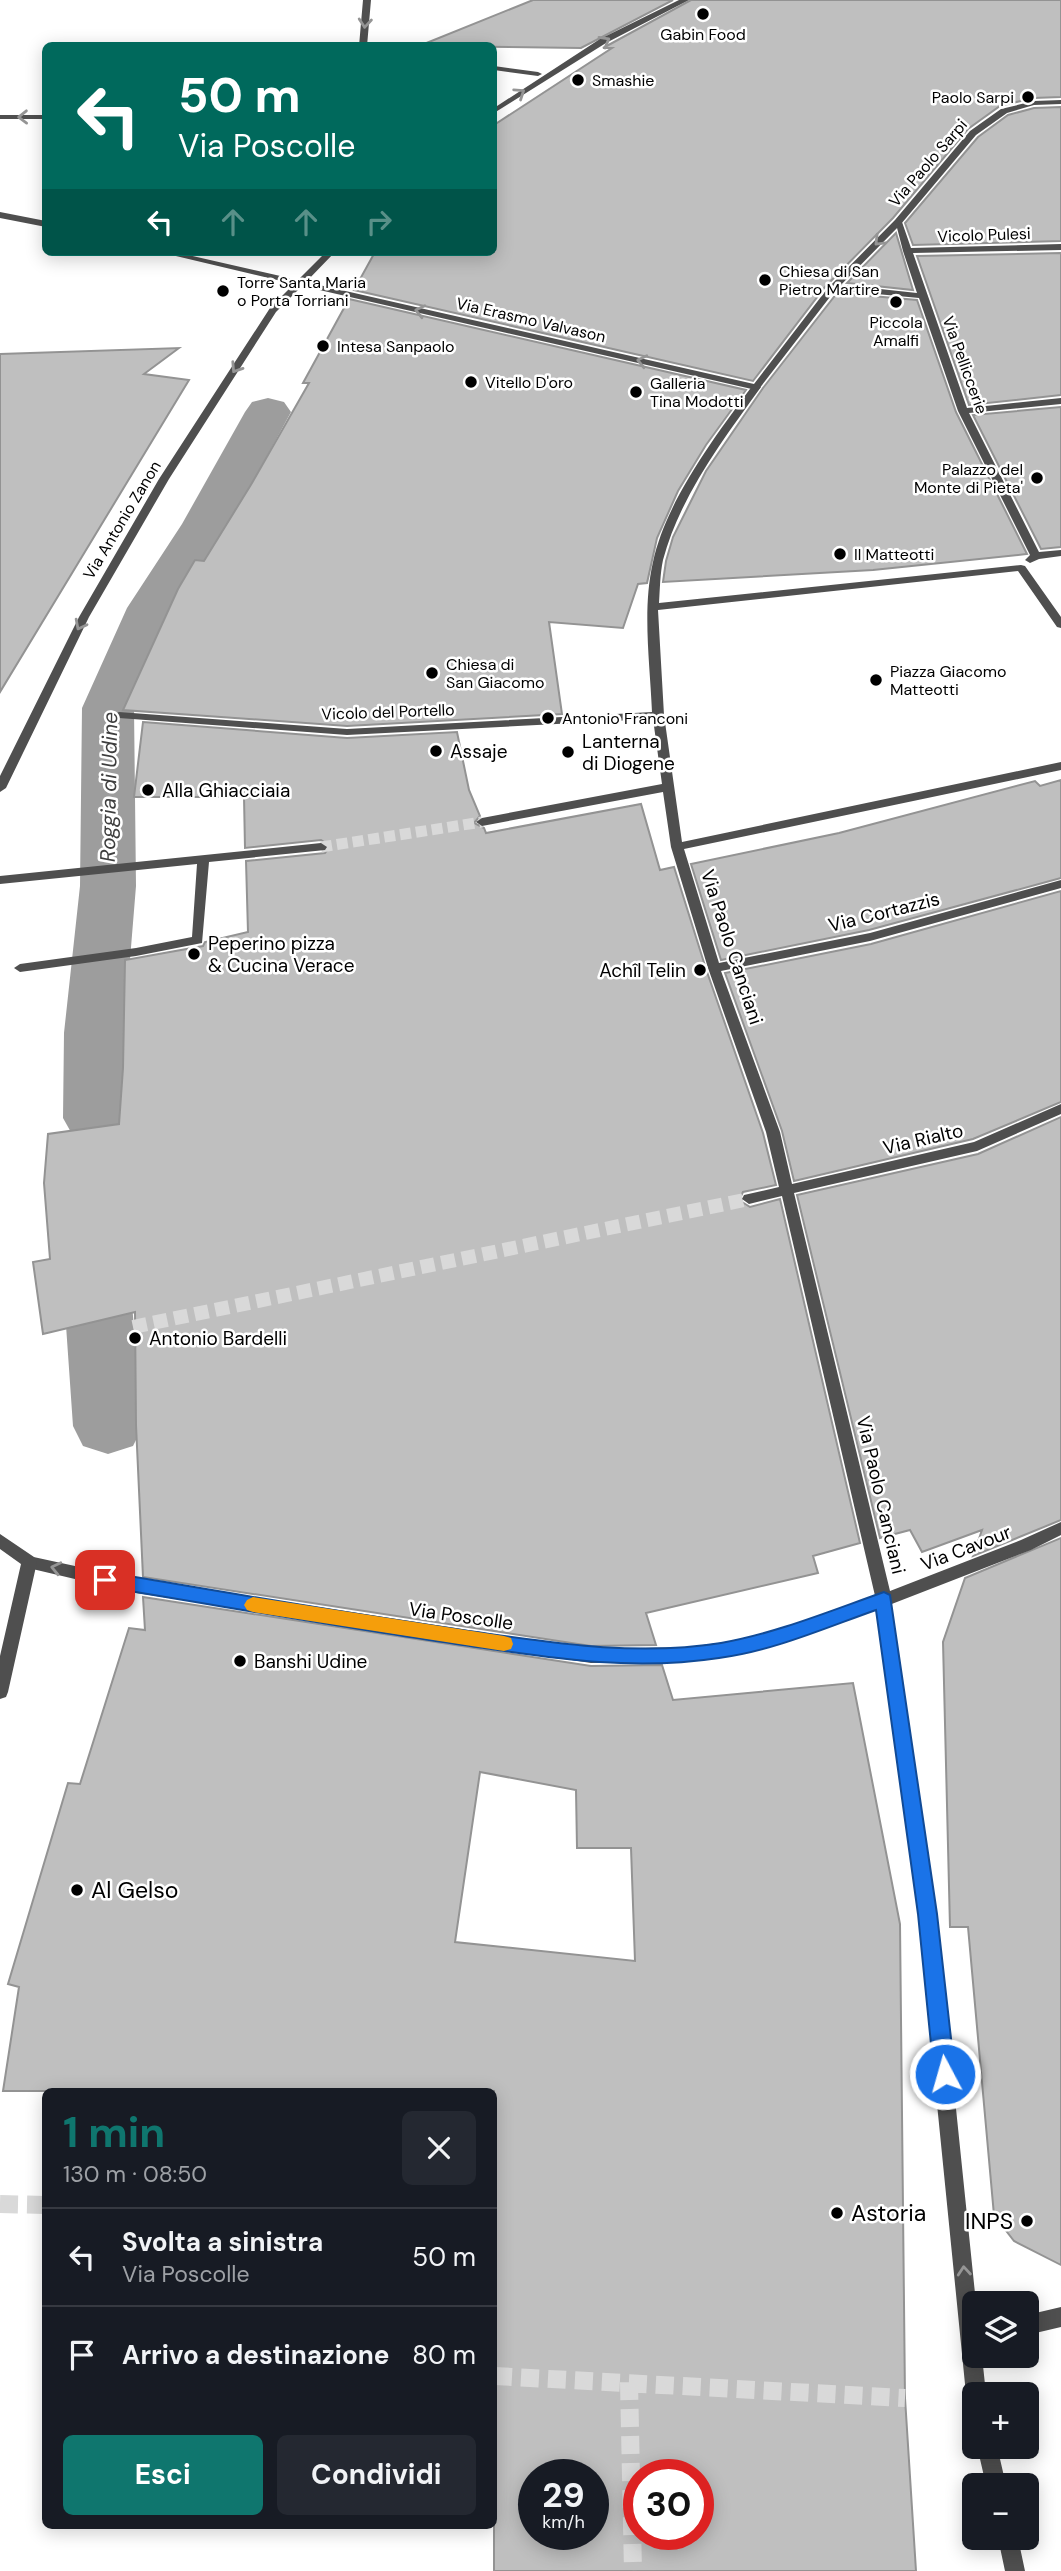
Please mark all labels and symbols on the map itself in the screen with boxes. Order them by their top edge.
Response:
marker: Gabin Food [695,6,711,22]
one-way arrow [358,18,373,29]
place label: Gabin Food [660,24,746,45]
one-way arrow [597,36,610,49]
place label: Smashie [592,70,654,91]
marker: Smashie [570,72,586,88]
place label: Paolo Sarpi [932,87,1014,108]
one-way arrow [512,88,525,101]
marker: Paolo Sarpi [1020,89,1036,105]
one-way arrow [17,109,28,125]
street label: Via Paolo Sarpi [884,115,972,211]
street label: Vicolo Pulesi [937,223,1031,247]
one-way arrow [874,233,887,246]
place label: Chiesa di San Pietro Martire [779,261,879,300]
place label: Torre Santa Maria o Porta Torriani [237,272,366,311]
marker: Chiesa di San Pietro Martire [757,272,773,288]
marker: Torre Santa Maria o Porta Torriani [215,283,231,299]
street label: Via Erasmo Valvason [454,293,608,347]
marker: Piccola Amalfi [888,294,904,310]
one-way arrow [414,305,426,319]
place label: Piccola Amalfi [869,312,923,351]
street label: Via Pelliccerie [938,313,992,417]
place label: Intesa Sanpaolo [337,336,455,357]
marker: Intesa Sanpaolo [315,338,331,354]
one-way arrow [636,355,648,369]
one-way arrow [231,360,244,373]
place label: Vitello D'oro [485,372,573,393]
place label: Galleria Tina Modotti [650,373,744,412]
marker: Vitello D'oro [463,374,479,390]
marker: Galleria Tina Modotti [628,384,644,400]
street label: Via Antonio Zanon [78,457,166,583]
place label: Palazzo del Monte di Pieta' [914,459,1023,498]
marker: Palazzo del Monte di Pieta' [1029,470,1045,486]
place label: Il Matteotti [854,544,934,565]
marker: Il Matteotti [832,546,848,562]
one-way arrow [74,618,88,630]
place label: Chiesa di San Giacomo [446,654,544,693]
place label: Piazza Giacomo Matteotti [890,661,1007,700]
marker: Chiesa di San Giacomo [424,665,440,681]
marker: Piazza Giacomo Matteotti [868,672,884,688]
street label: Vicolo del Portello [321,699,455,725]
place label: Antonio Franconi [562,708,688,729]
marker: Antonio Franconi [540,710,556,726]
water label: Roggia di Udine [94,712,124,862]
place label: Lanterna di Diogene [582,729,675,776]
place label: Assaje [450,739,507,764]
marker: Assaje [428,743,444,759]
marker: Lanterna di Diogene [560,744,576,760]
place label: Alla Ghiacciaia [162,778,290,803]
marker: Alla Ghiacciaia [140,782,156,798]
street label: Via Paolo Canciani [695,866,769,1028]
street label: Via Cortazzis [826,886,942,938]
place label: Peperino pizza & Cucina Verace [208,931,355,978]
marker: Peperino pizza & Cucina Verace [186,946,202,962]
place label: Achîl Telin [599,958,686,983]
marker: Achîl Telin [692,962,708,978]
street label: Via Rialto [880,1118,966,1160]
place label: Antonio Bardelli [149,1326,287,1351]
marker: Antonio Bardelli [127,1330,143,1346]
street label: Via Paolo Canciani [851,1414,911,1576]
street label: Via Cavour [917,1519,1015,1577]
pin [75,1550,135,1610]
one-way arrow [50,1562,62,1576]
street label: Via Poscolle [407,1596,515,1636]
place label: Banshi Udine [254,1649,367,1674]
marker: Banshi Udine [232,1653,248,1669]
place label: Al Gelso [91,1875,178,1905]
marker: Al Gelso [69,1882,85,1898]
position arrow [908,2037,982,2111]
place label: Astoria [851,2198,926,2228]
marker: Astoria [829,2205,845,2221]
place label: INPS [965,2206,1013,2236]
marker: INPS [1019,2213,1035,2229]
one-way arrow [957,2266,972,2277]
speed limit sign: 30 [623,2459,714,2550]

